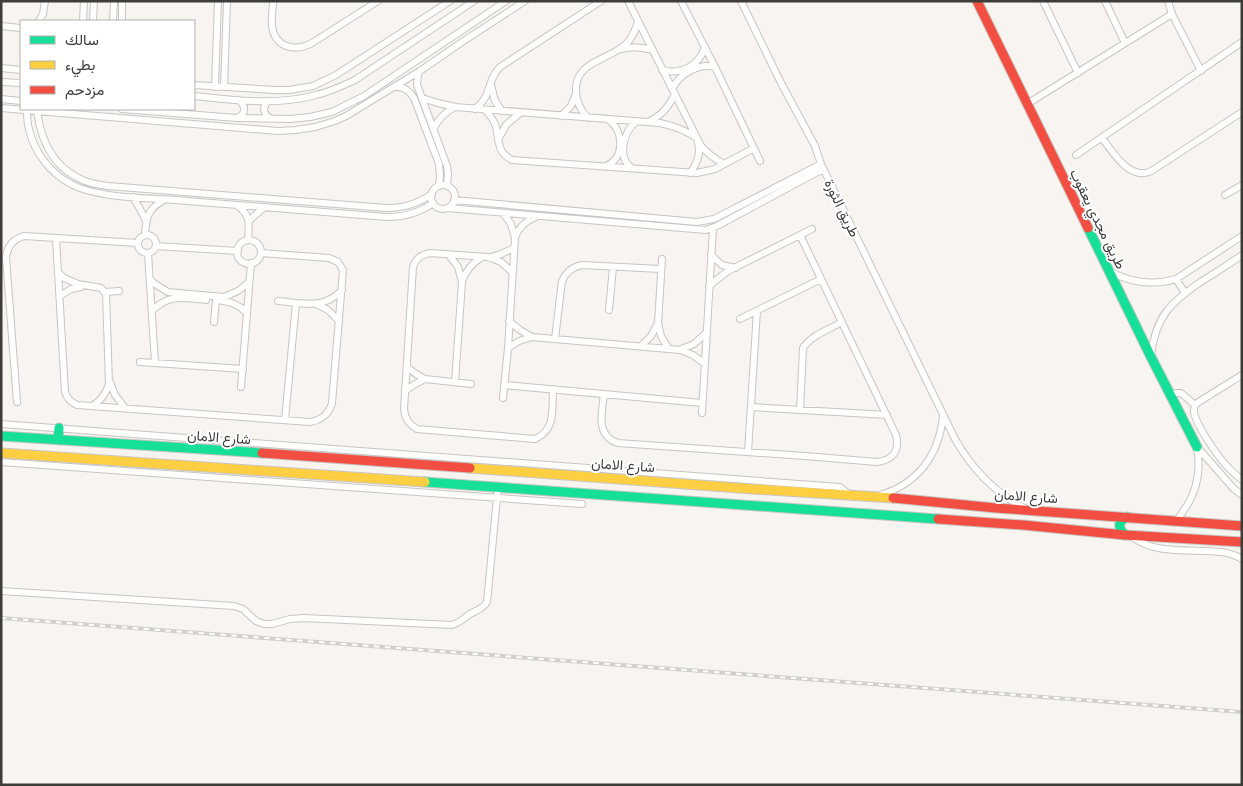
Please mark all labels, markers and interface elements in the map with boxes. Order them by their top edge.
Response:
legend [20,20,195,110]
text: سالك [65,30,99,49]
text: بطيء [65,55,95,78]
text: مزدحم [65,80,104,100]
street label: طريق مجدي يعقوب [1063,166,1130,273]
street label: طريق الثورة [820,176,864,240]
street label: شارع الامان [186,426,251,450]
street label: شارع الامان [590,454,655,478]
street label: شارع الامان [993,485,1058,509]

